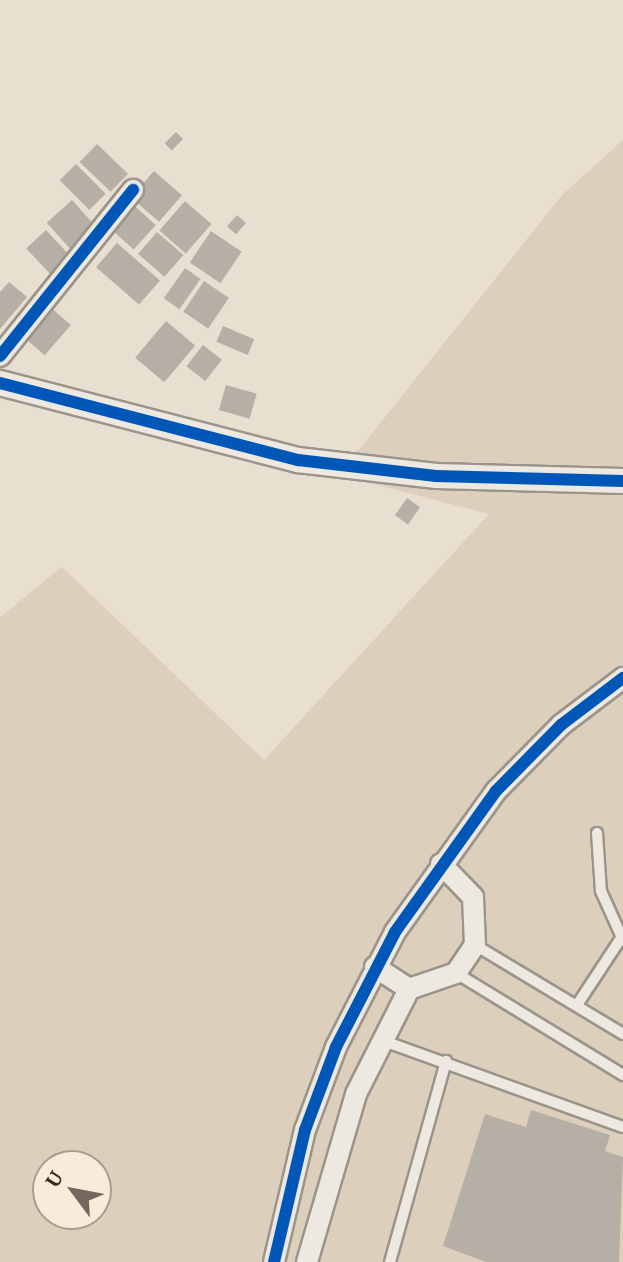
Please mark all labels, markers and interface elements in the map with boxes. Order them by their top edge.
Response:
north arrow [32,1150,112,1230]
text: U [36,1164,71,1193]

